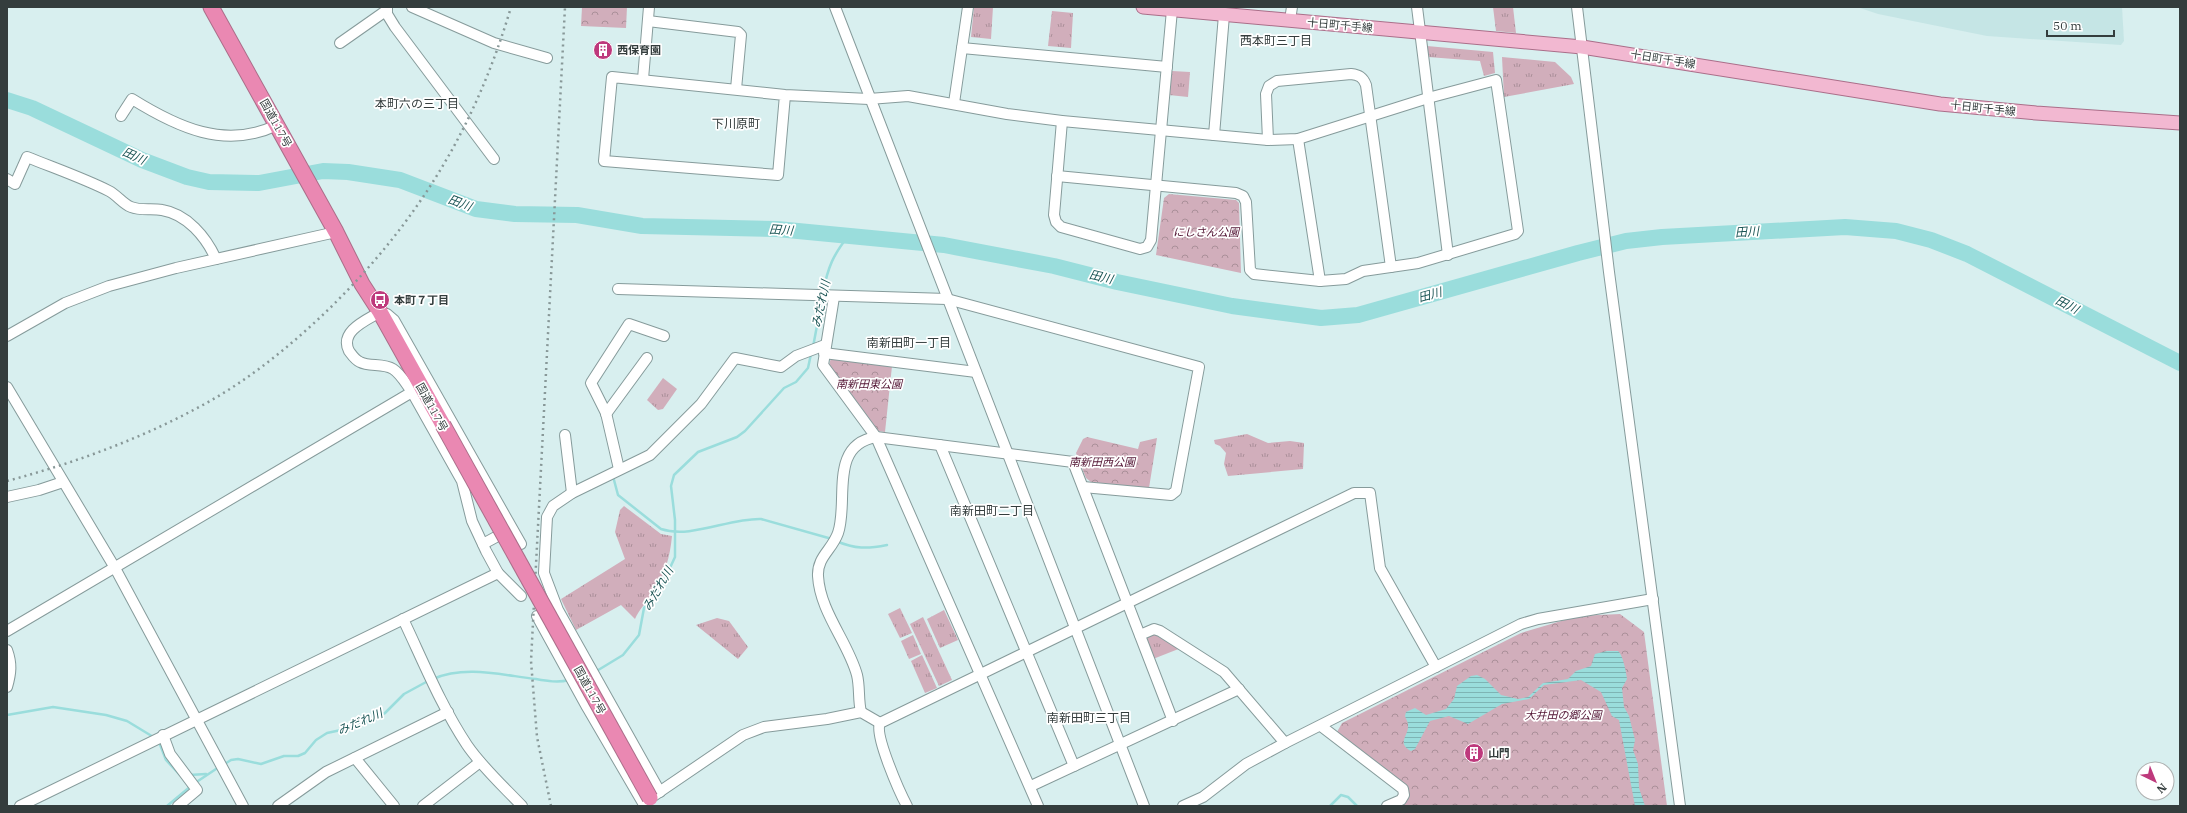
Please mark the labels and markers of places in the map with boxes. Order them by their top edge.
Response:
building icon: 西保育園 [592,39,614,61]
place label: 西保育園 [617,43,661,57]
bus stop icon: 本町７丁目 [369,289,391,311]
place label: 本町７丁目 [394,293,449,307]
building icon: 山門 [1463,742,1485,764]
place label: 山門 [1488,746,1510,760]

